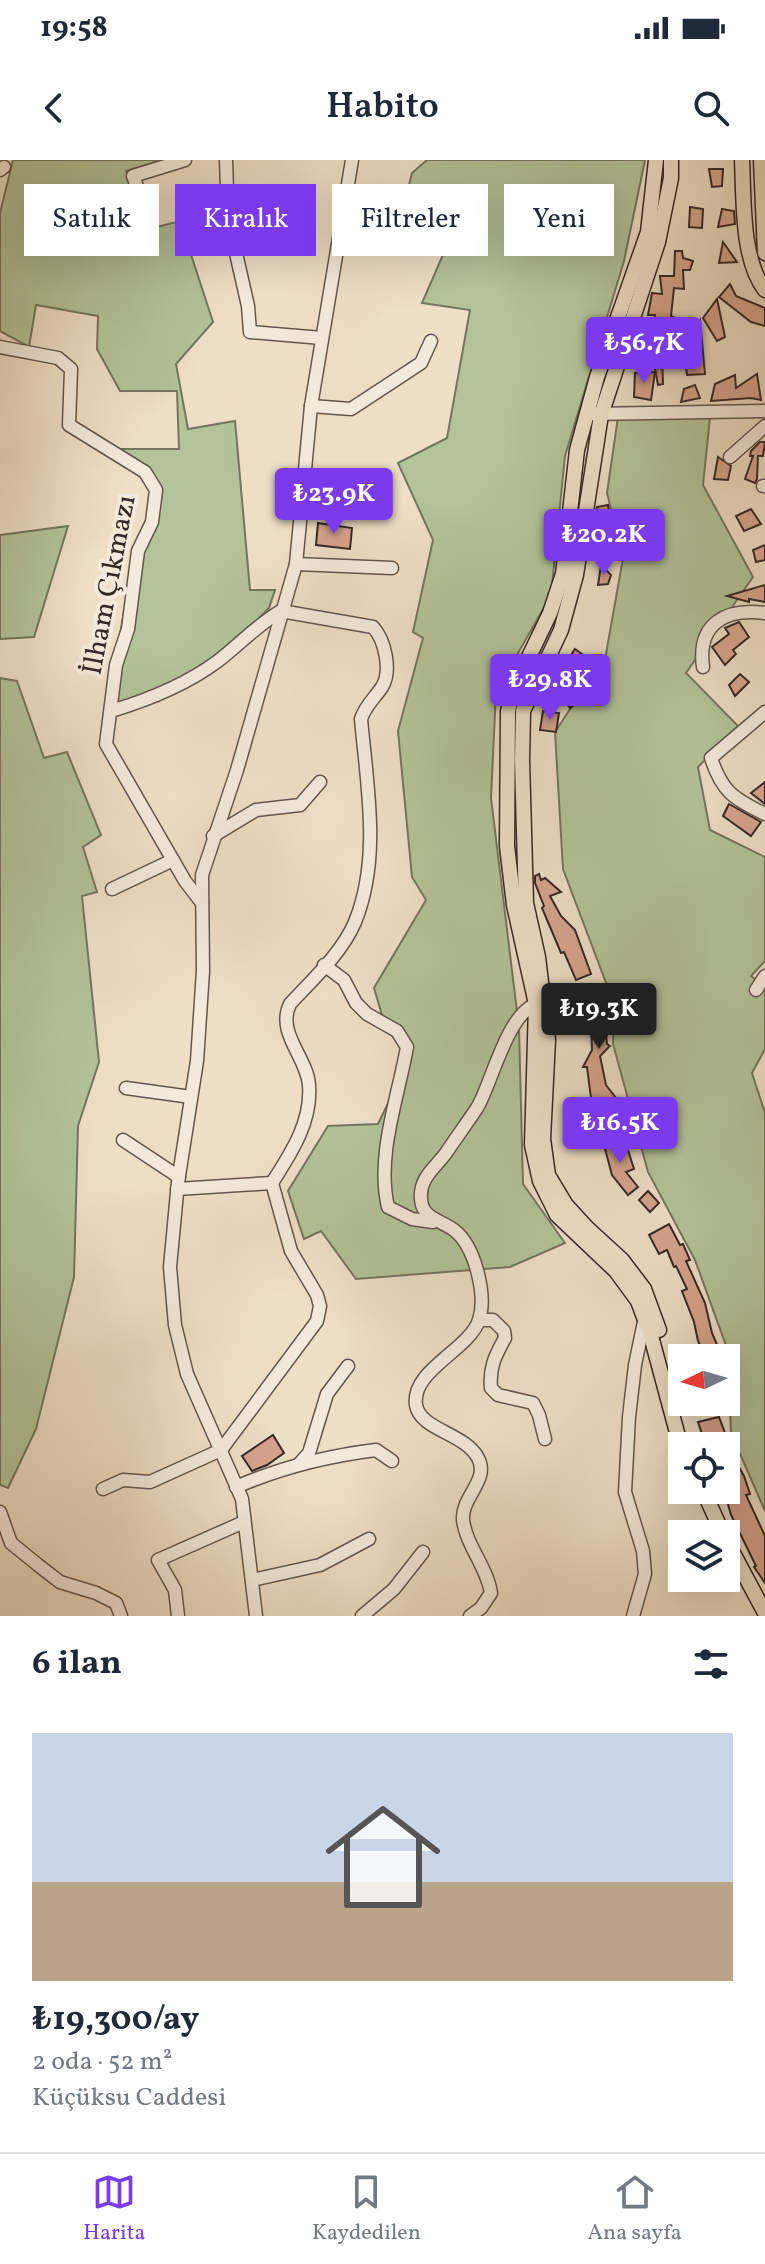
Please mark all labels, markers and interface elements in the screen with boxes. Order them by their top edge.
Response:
text: 19:58 [40,7,108,49]
text: Habito [326,83,439,133]
icon: back [32,86,76,130]
icon: search [689,86,733,130]
chip: Satılık [24,184,159,256]
chip: Kiralık [175,184,316,256]
chip: Filtreler [332,184,488,256]
chip: Yeni [504,184,614,256]
pin: ₺56.7K [579,317,709,385]
text: ₺56.7K [604,325,684,361]
pin: ₺23.9K [269,468,399,536]
text: ₺23.9K [293,476,375,512]
street label: İlham Çıkmazı [73,492,147,678]
pin: ₺20.2K [539,509,669,577]
text: ₺20.2K [562,517,646,553]
pin: ₺29.8K [485,654,615,722]
text: ₺29.8K [508,662,592,698]
pin: ₺19.3K [534,983,664,1051]
text: ₺19.3K [559,991,639,1027]
pin: ₺16.5K [555,1097,685,1165]
text: ₺16.5K [581,1105,659,1141]
north arrow [668,1344,740,1416]
map controls [668,1344,740,1592]
button: locate [668,1432,740,1504]
button: layers [668,1520,740,1592]
text: 6 ilan [32,1641,122,1688]
icon: filters [689,1642,733,1686]
icon: home [311,1785,455,1929]
text: ₺19,300/ay [32,1997,199,2044]
text: 2 oda · 52 m² [32,2044,172,2080]
text: Küçüksu Caddesi [32,2080,226,2116]
tab: Harita [83,2170,145,2249]
tab: Kaydedilen [312,2170,421,2249]
tab: Ana sayfa [588,2170,682,2249]

